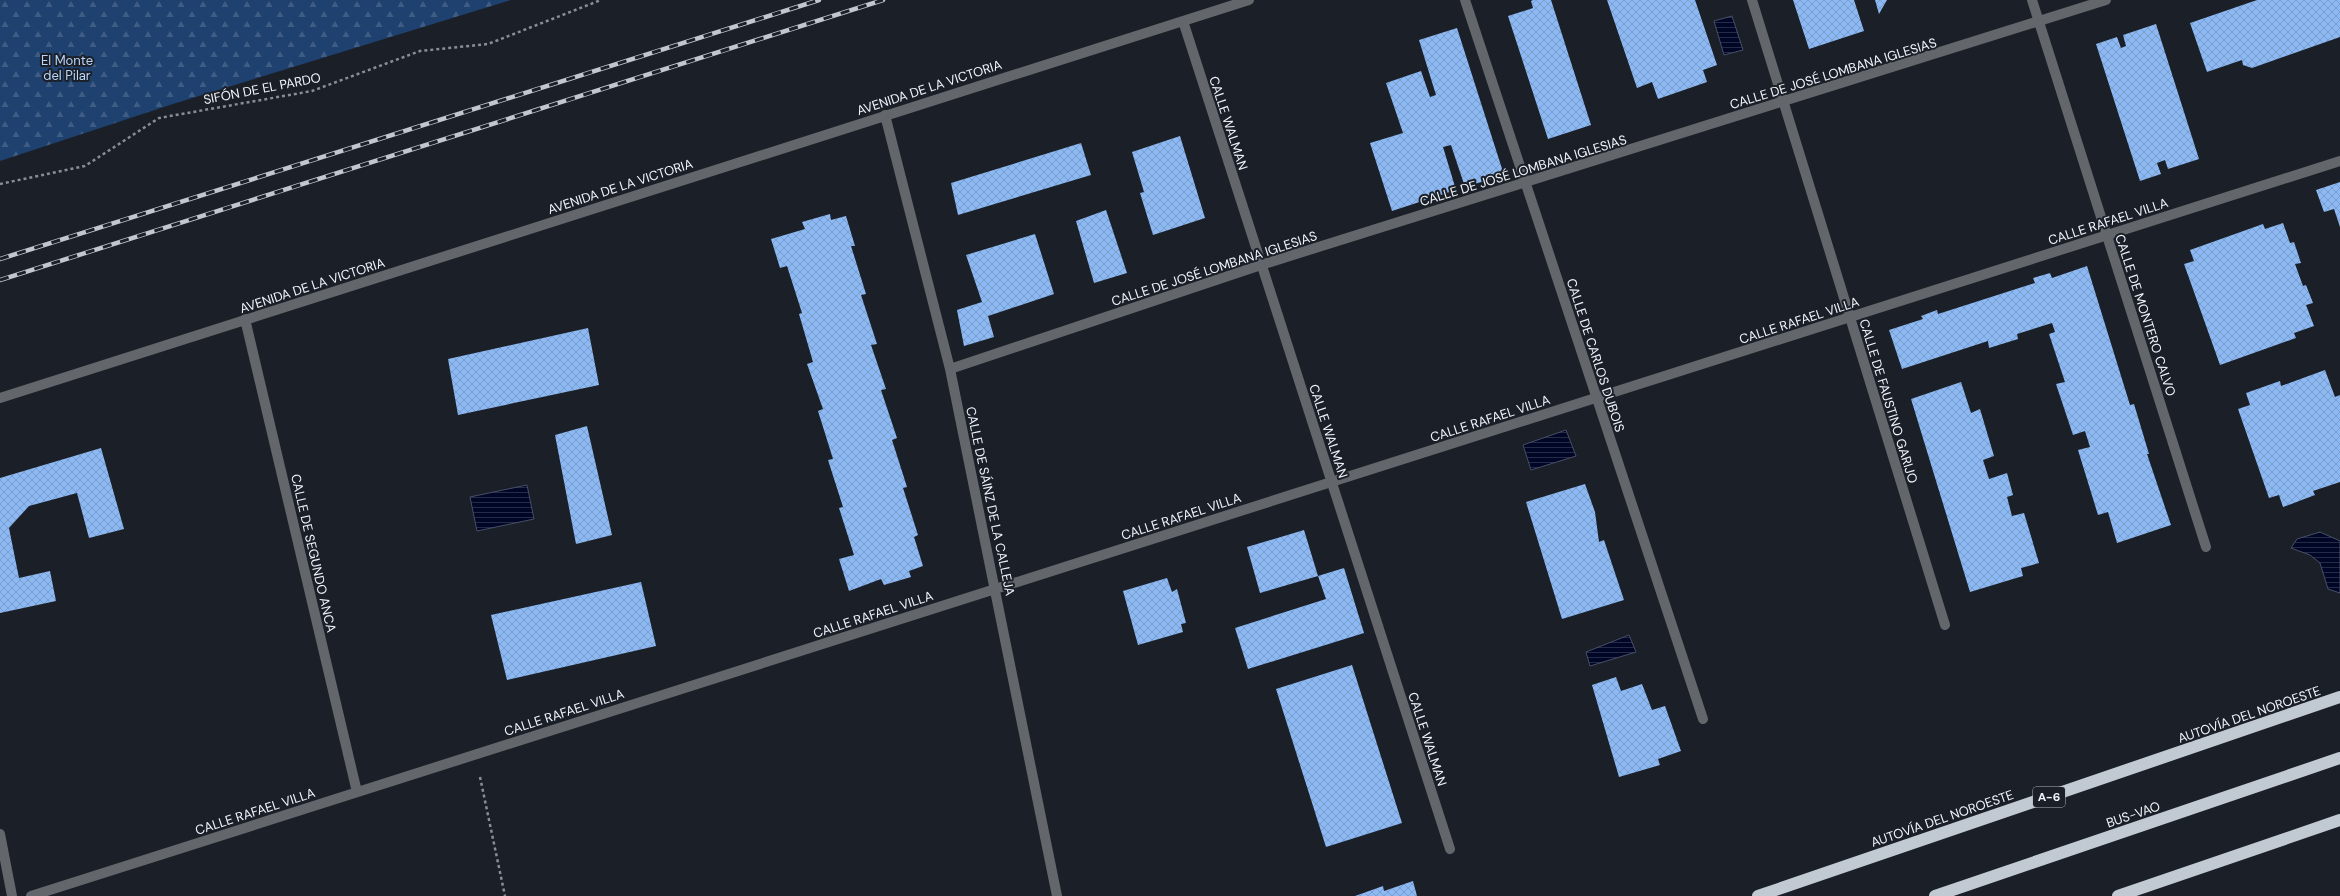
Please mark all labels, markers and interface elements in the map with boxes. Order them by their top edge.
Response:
street label: CALLE DE JOSÉ LOMBANA IGLESIAS [1727,33,1939,113]
park label: El Monte del Pilar [41,52,93,84]
street label: AVENIDA DE LA VICTORIA [854,56,1004,119]
street label: SIFÓN DE EL PARDO [202,69,322,108]
street label: CALLE WALMAN [1205,74,1252,172]
street label: CALLE DE JOSÉ LOMBANA IGLESIAS [1417,130,1629,210]
street label: AVENIDA DE LA VICTORIA [545,155,695,218]
street label: CALLE RAFAEL VILLA [2046,194,2171,249]
street label: CALLE DE JOSÉ LOMBANA IGLESIAS [1109,226,1319,310]
street label: CALLE DE MONTERO CALVO [2111,232,2180,398]
street label: AVENIDA DE LA VICTORIA [237,254,387,317]
street label: CALLE DE CARLOS DUBOIS [1563,276,1628,434]
street label: CALLE RAFAEL VILLA [1737,293,1862,348]
street label: CALLE DE FAUSTINO GARIJO [1855,317,1922,485]
street label: CALLE WALMAN [1305,382,1352,480]
street label: CALLE RAFAEL VILLA [1428,391,1553,446]
street label: CALLE DE SÁINZ DE LA CALLEJA [962,405,1020,598]
street label: CALLE DE SEGUNDO ANCA [287,472,340,634]
street label: CALLE RAFAEL VILLA [1119,489,1244,544]
street label: CALLE RAFAEL VILLA [811,587,936,642]
street label: AUTOVÍA DEL NOROESTE [2175,681,2323,747]
street label: CALLE RAFAEL VILLA [502,685,627,740]
street label: CALLE WALMAN [1404,690,1451,788]
street label: CALLE RAFAEL VILLA [193,784,318,839]
street label: AUTOVÍA DEL NOROESTE [1868,785,2016,851]
road number: A-6 [2033,787,2065,807]
street label: BUS-VAO [2104,797,2162,832]

